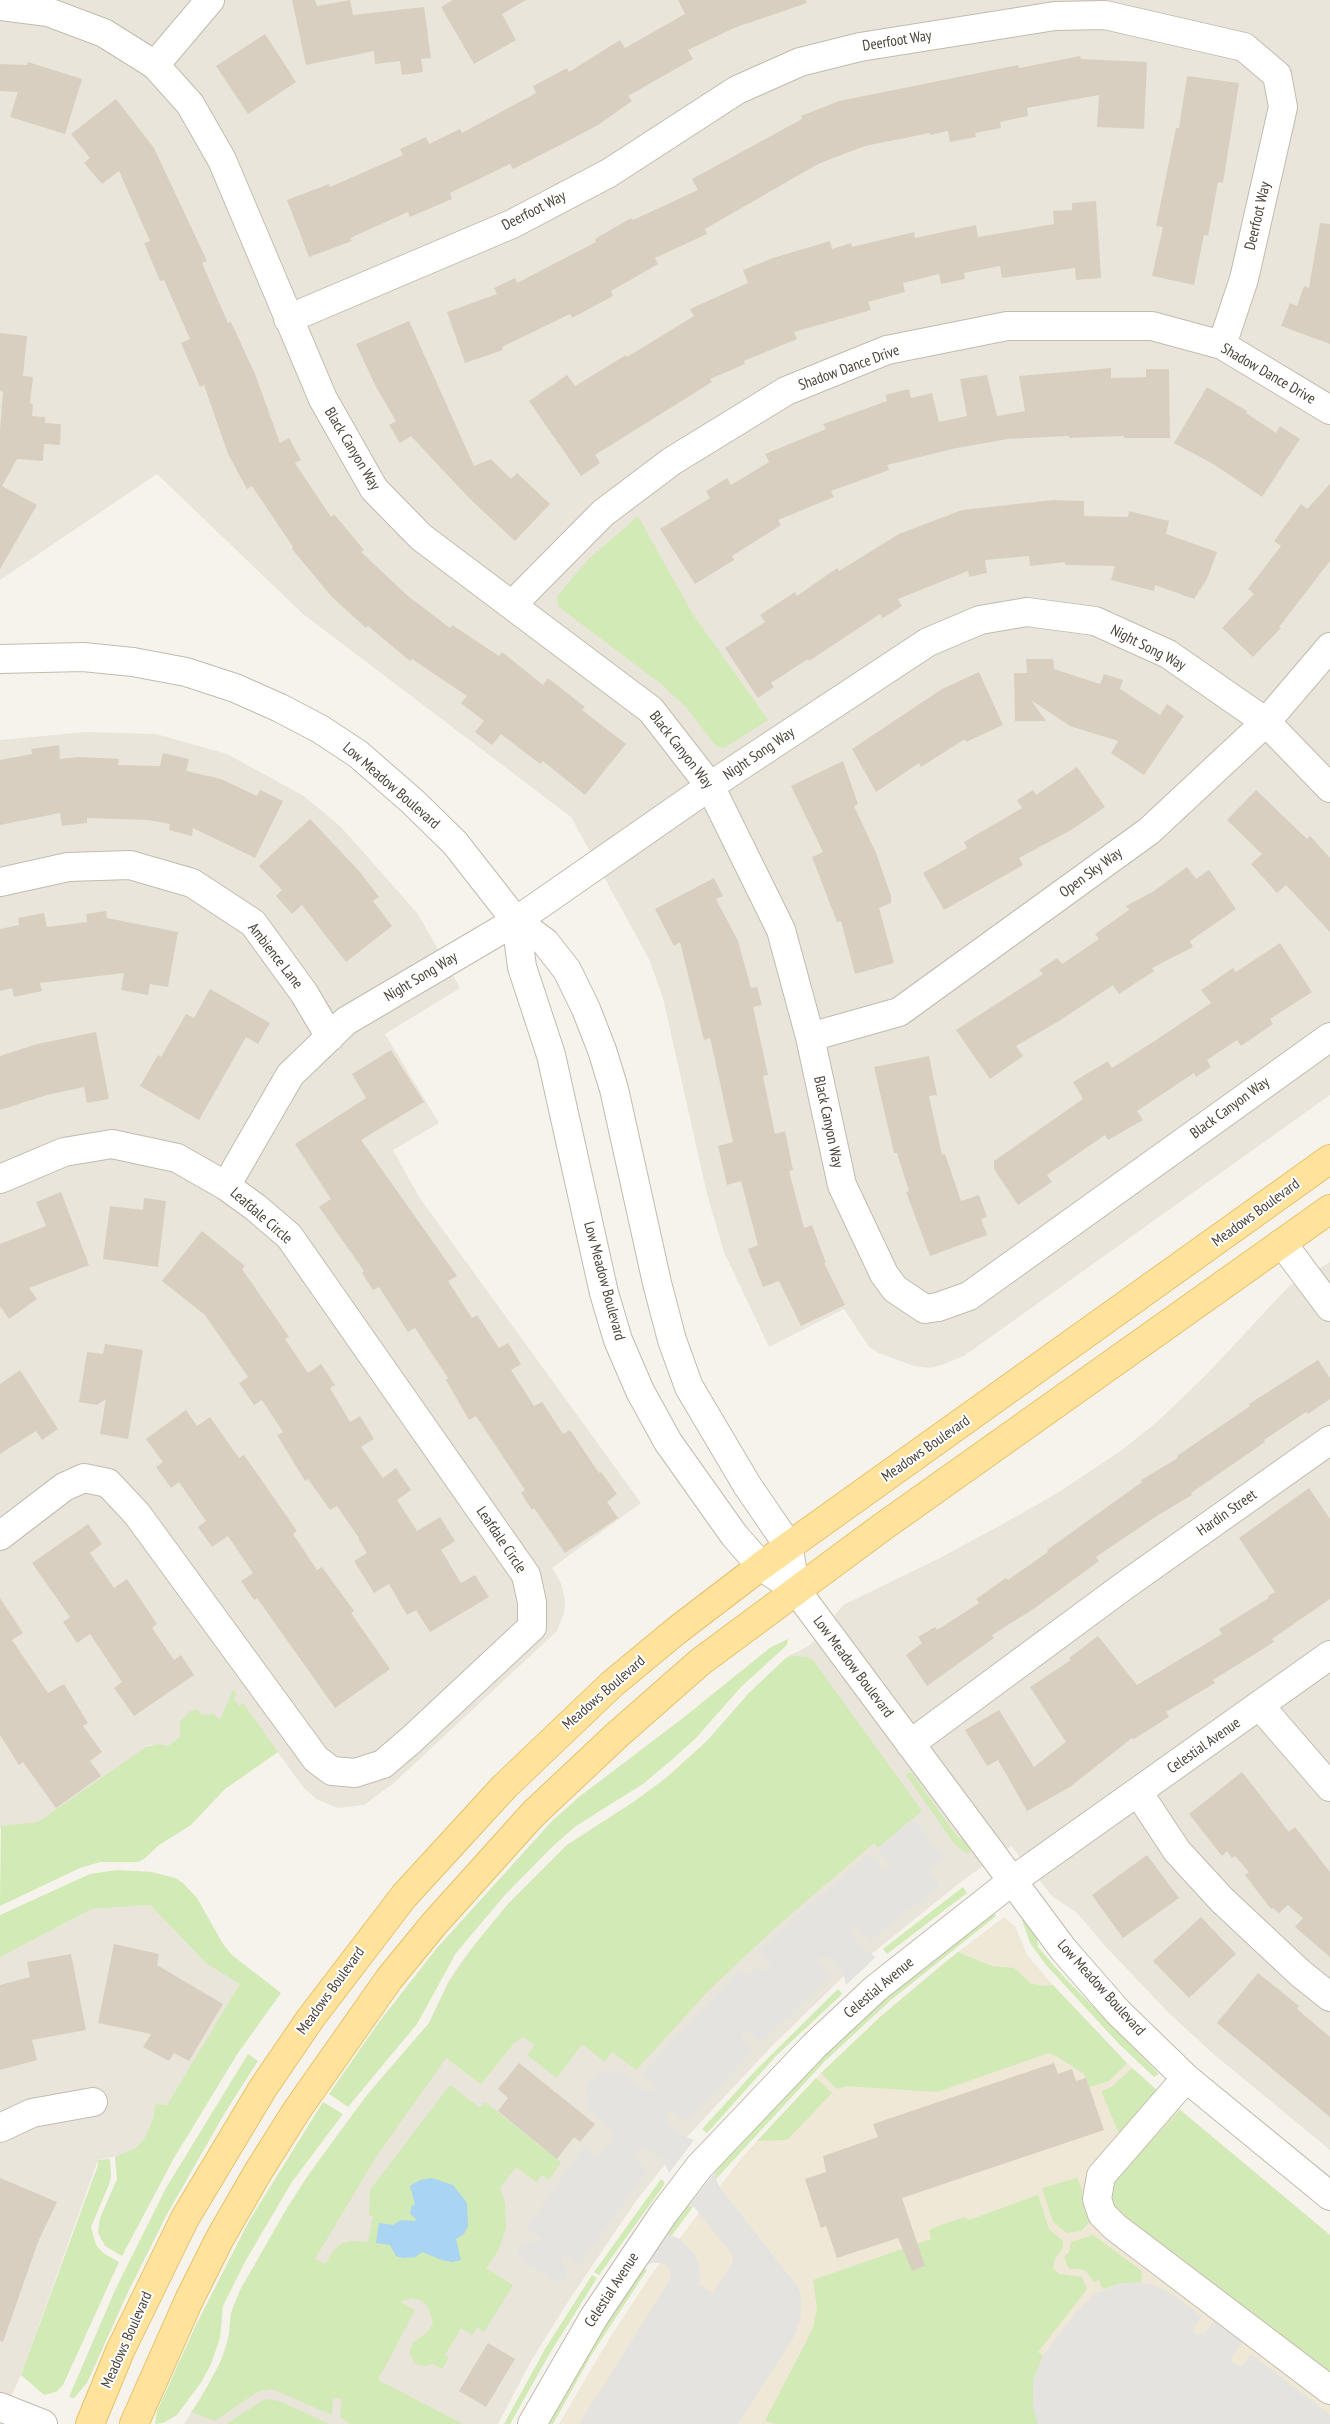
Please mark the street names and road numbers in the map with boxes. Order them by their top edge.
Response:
street label: Deerfoot Way [861,27,933,55]
street label: Deerfoot Way [1241,180,1275,252]
street label: Deerfoot Way [499,187,569,235]
street label: Shadow Dance Drive [1218,340,1318,408]
street label: Shadow Dance Drive [796,341,902,395]
street label: Black Canyon Way [320,404,384,494]
street label: Night Song Way [1107,621,1189,675]
street label: Black Canyon Way [645,708,717,792]
street label: Night Song Way [720,724,798,784]
street label: Low Meadow Boulevard [339,739,443,833]
street label: Open Sky Way [1056,844,1126,902]
street label: Ambience Lane [244,919,306,993]
street label: Night Song Way [381,948,461,1006]
street label: Black Canyon Way [1187,1073,1273,1143]
street label: Black Canyon Way [810,1075,846,1169]
street label: Meadows Boulevard [1209,1175,1303,1251]
street label: Leafdale Circle [226,1184,296,1248]
street label: Low Meadow Boulevard [579,1220,629,1342]
street label: Meadows Boulevard [878,1412,974,1486]
street label: Hardin Street [1194,1486,1260,1540]
street label: Leafdale Circle [472,1503,530,1577]
street label: Low Meadow Boulevard [809,1613,897,1721]
street label: Meadows Boulevard [559,1652,649,1734]
street label: Celestial Avenue [1164,1714,1244,1778]
street label: Low Meadow Boulevard [1053,1936,1149,2040]
street label: Meadows Boulevard [293,1944,369,2038]
street label: Celestial Avenue [841,1954,917,2022]
street label: Celestial Avenue [581,2249,643,2331]
street label: Meadows Boulevard [98,2289,156,2391]

